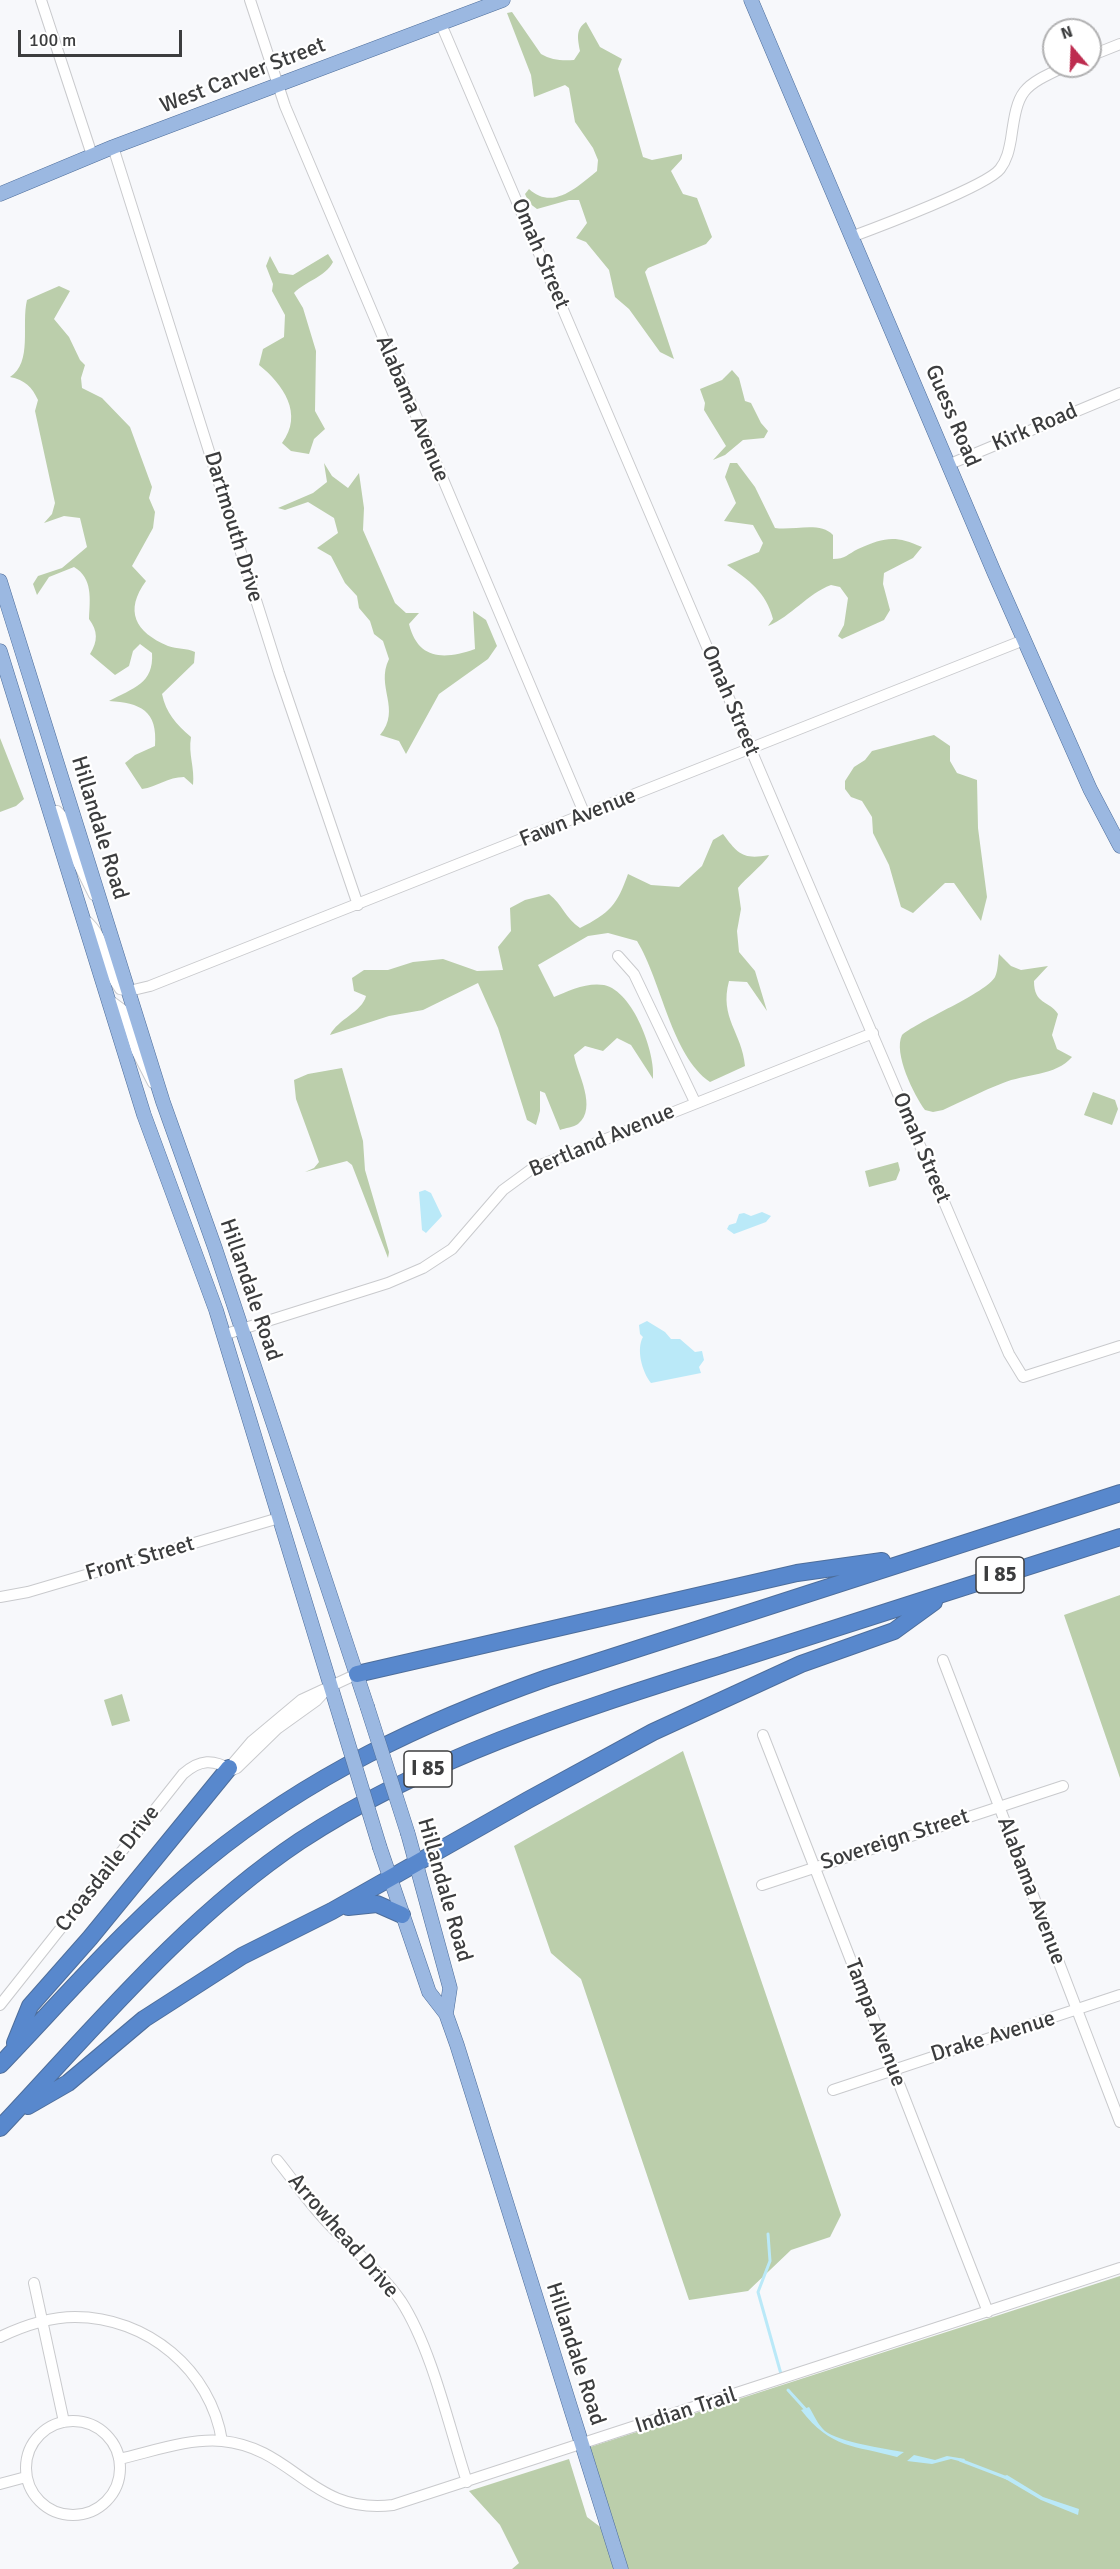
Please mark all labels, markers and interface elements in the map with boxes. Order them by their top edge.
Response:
scale bar [21,18,184,56]
north arrow [1042,18,1102,78]
text: N [1058,22,1075,44]
text: 100 m [29,29,76,51]
street label: West Carver Street [157,32,329,120]
street label: Omah Street [505,195,575,313]
street label: Alabama Avenue [369,332,455,486]
street label: Guess Road [919,361,985,471]
street label: Kirk Road [988,398,1082,458]
street label: Dartmouth Drive [198,448,268,606]
street label: Omah Street [695,642,765,760]
street label: Hillandale Road [65,753,133,903]
street label: Fawn Avenue [516,783,640,853]
street label: Omah Street [886,1089,956,1207]
street label: Bertland Avenue [525,1098,679,1184]
street label: Hillandale Road [213,1215,287,1365]
street label: Front Street [83,1531,197,1587]
road number: I 85 [976,1557,1024,1593]
road number: I 85 [404,1751,452,1787]
street label: Croasdaile Drive [50,1800,166,1938]
street label: Sovereign Street [817,1804,973,1876]
street label: Alabama Avenue [991,1813,1071,1969]
street label: Hillandale Road [411,1815,477,1965]
street label: Tampa Avenue [839,1956,911,2090]
street label: Drake Avenue [928,2006,1058,2068]
street label: Arrowhead Drive [282,2168,404,2304]
street label: Hillandale Road [539,2279,611,2429]
street label: Indian Trail [632,2382,740,2440]

